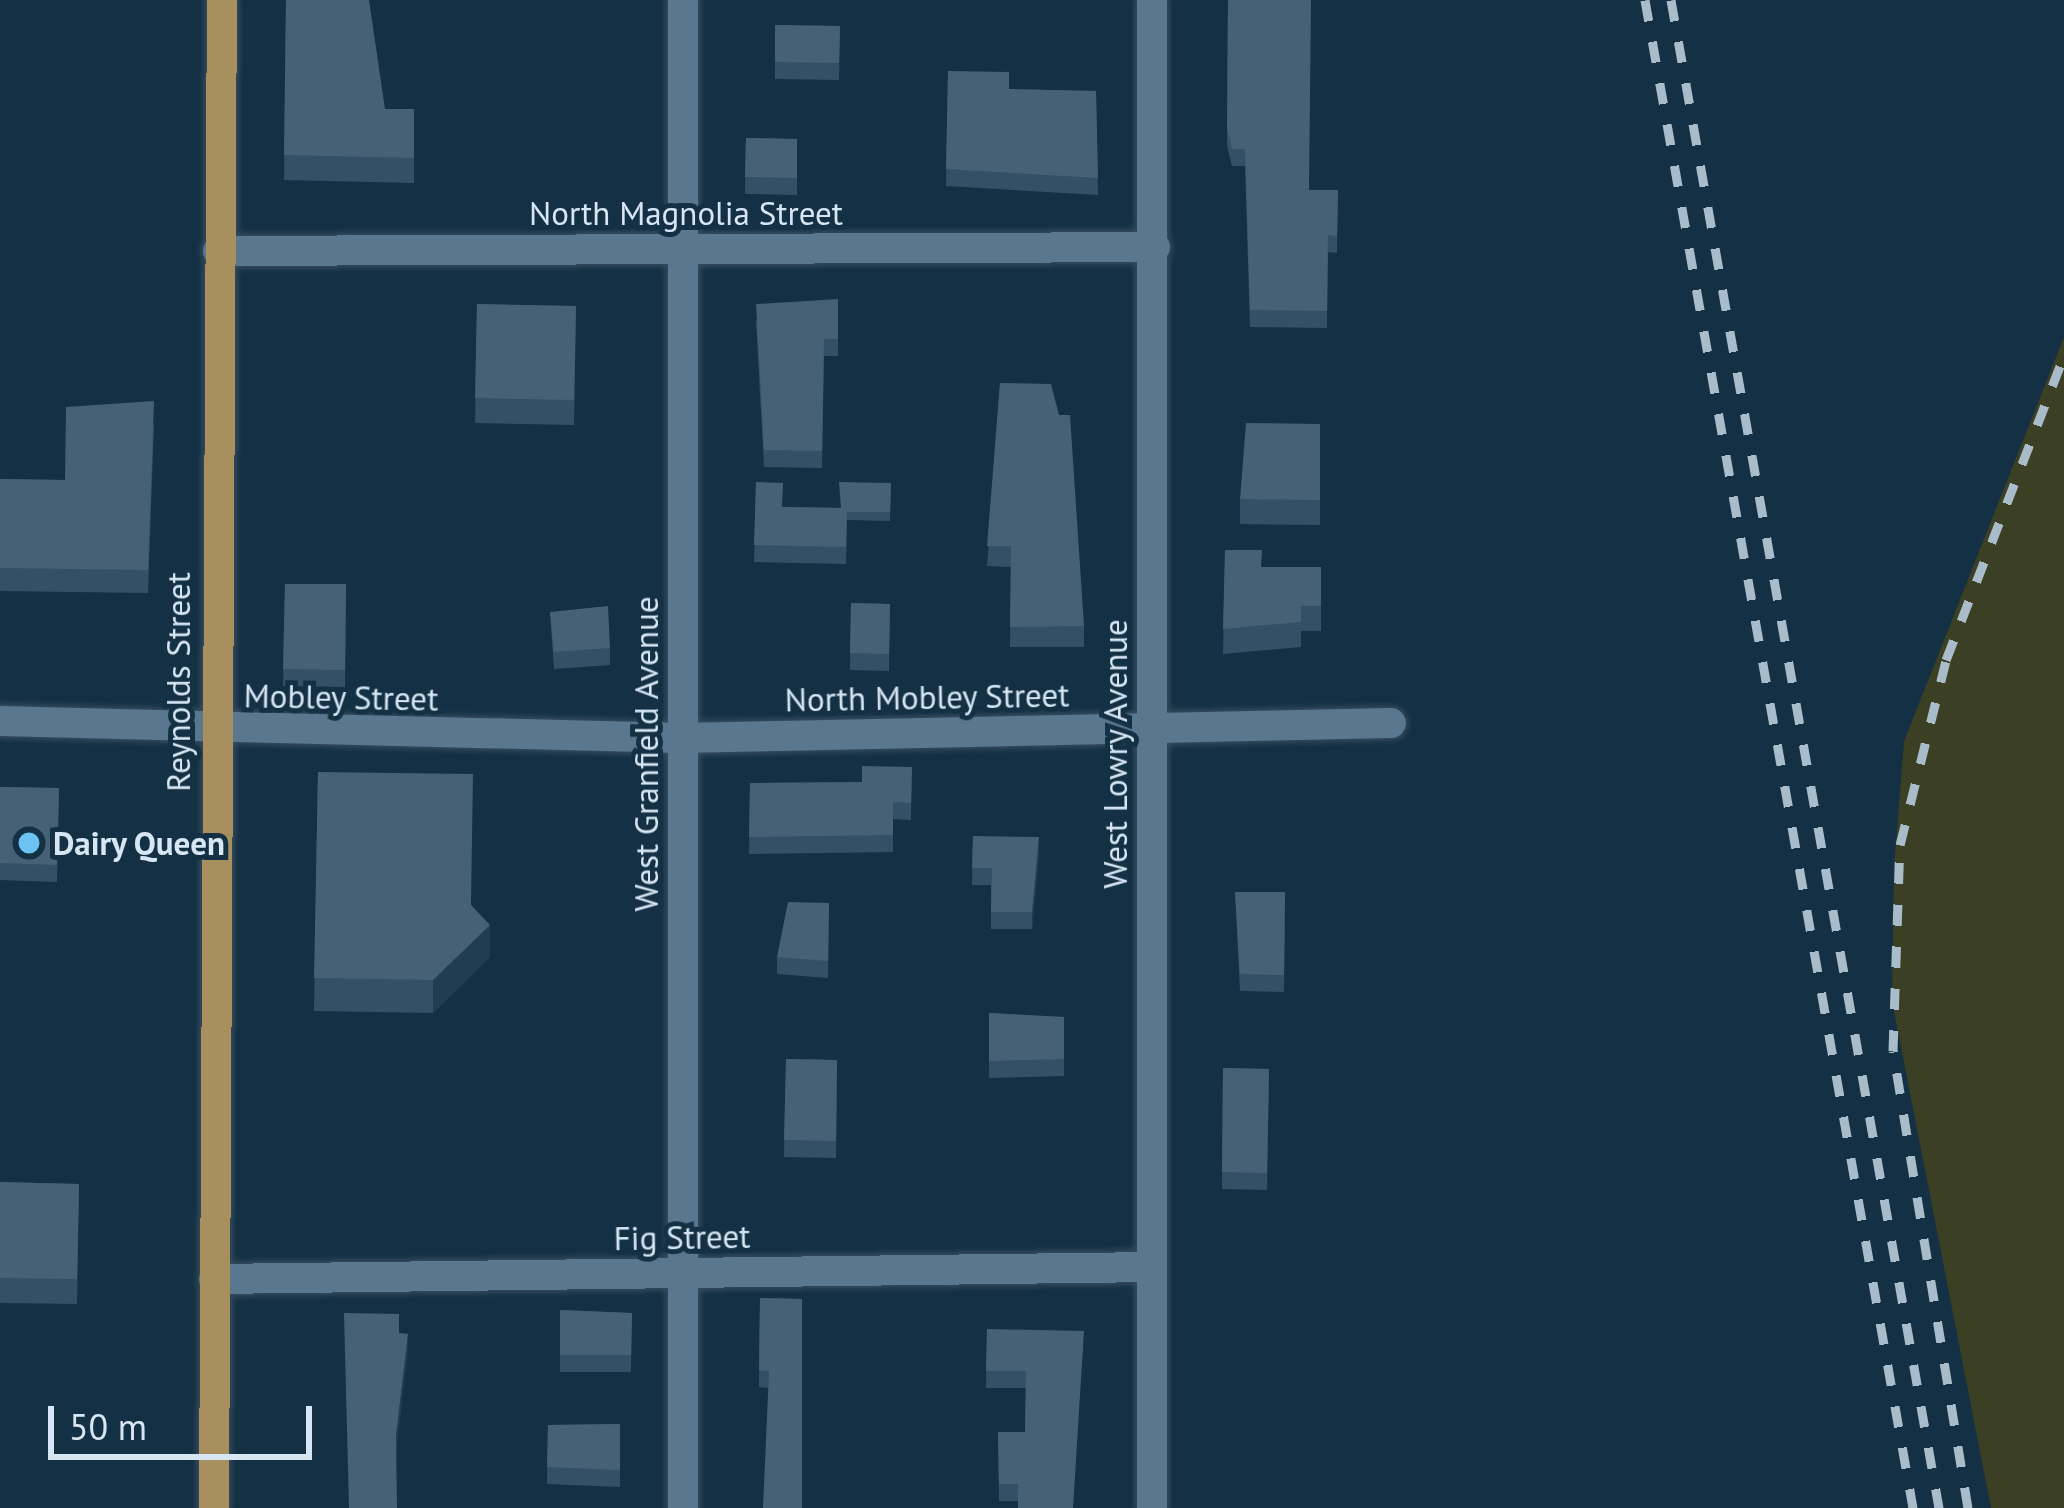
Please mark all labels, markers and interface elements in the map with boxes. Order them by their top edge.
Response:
street label: North Magnolia Street [529,193,843,233]
street label: Reynolds Street [158,572,198,792]
street label: West Granfield Avenue [626,596,666,912]
street label: West Lowry Avenue [1095,618,1135,890]
street label: Mobley Street [243,675,439,719]
street label: North Mobley Street [784,675,1070,719]
place label: Dairy Queen [53,823,227,863]
marker: Dairy Queen [16,830,42,856]
street label: Fig Street [613,1216,751,1258]
scale bar [54,1382,318,1456]
text: 50 m [69,1403,147,1450]

